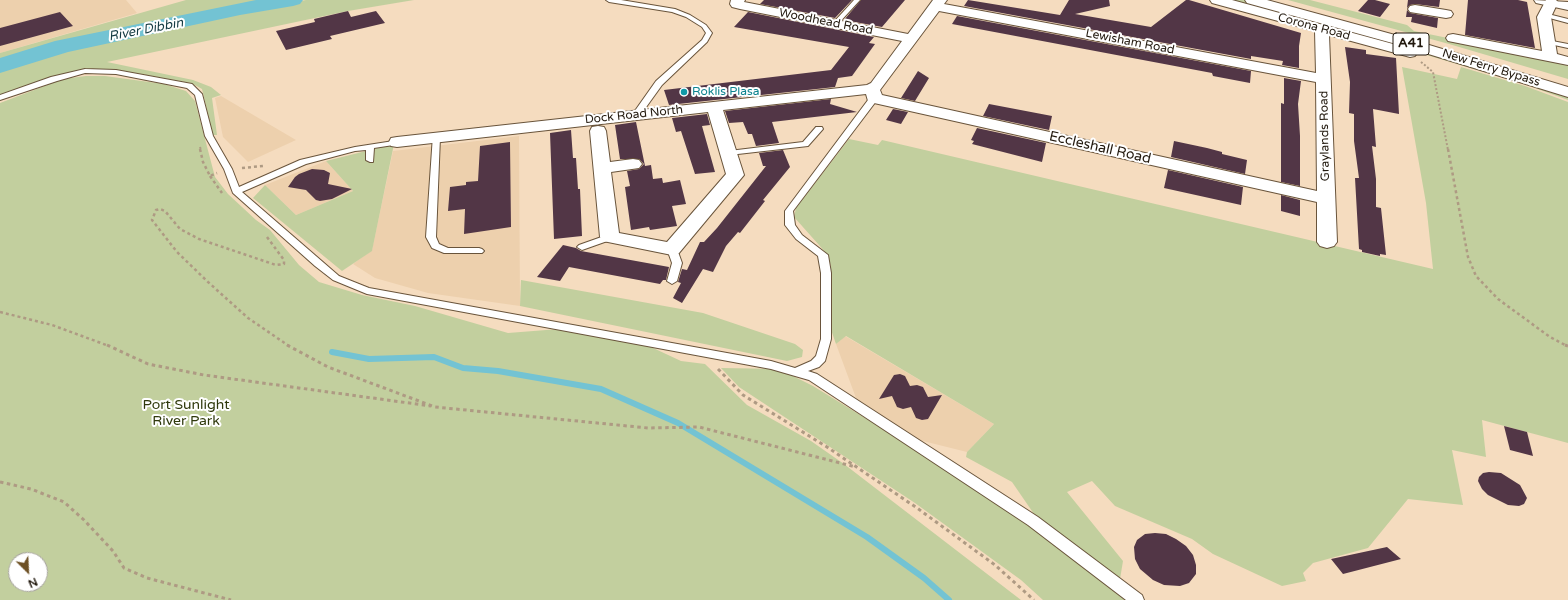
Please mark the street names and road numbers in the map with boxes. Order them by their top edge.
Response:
street label: Woodhead Road [778,6,874,38]
street label: Corona Road [1276,10,1352,44]
street label: Lewisham Road [1084,26,1176,58]
road number: A41 [1393,33,1429,55]
street label: New Ferry Bypass [1440,46,1542,90]
street label: Graylands Road [1317,91,1333,181]
street label: Dock Road North [584,103,684,127]
street label: Eccleshall Road [1047,128,1153,168]

